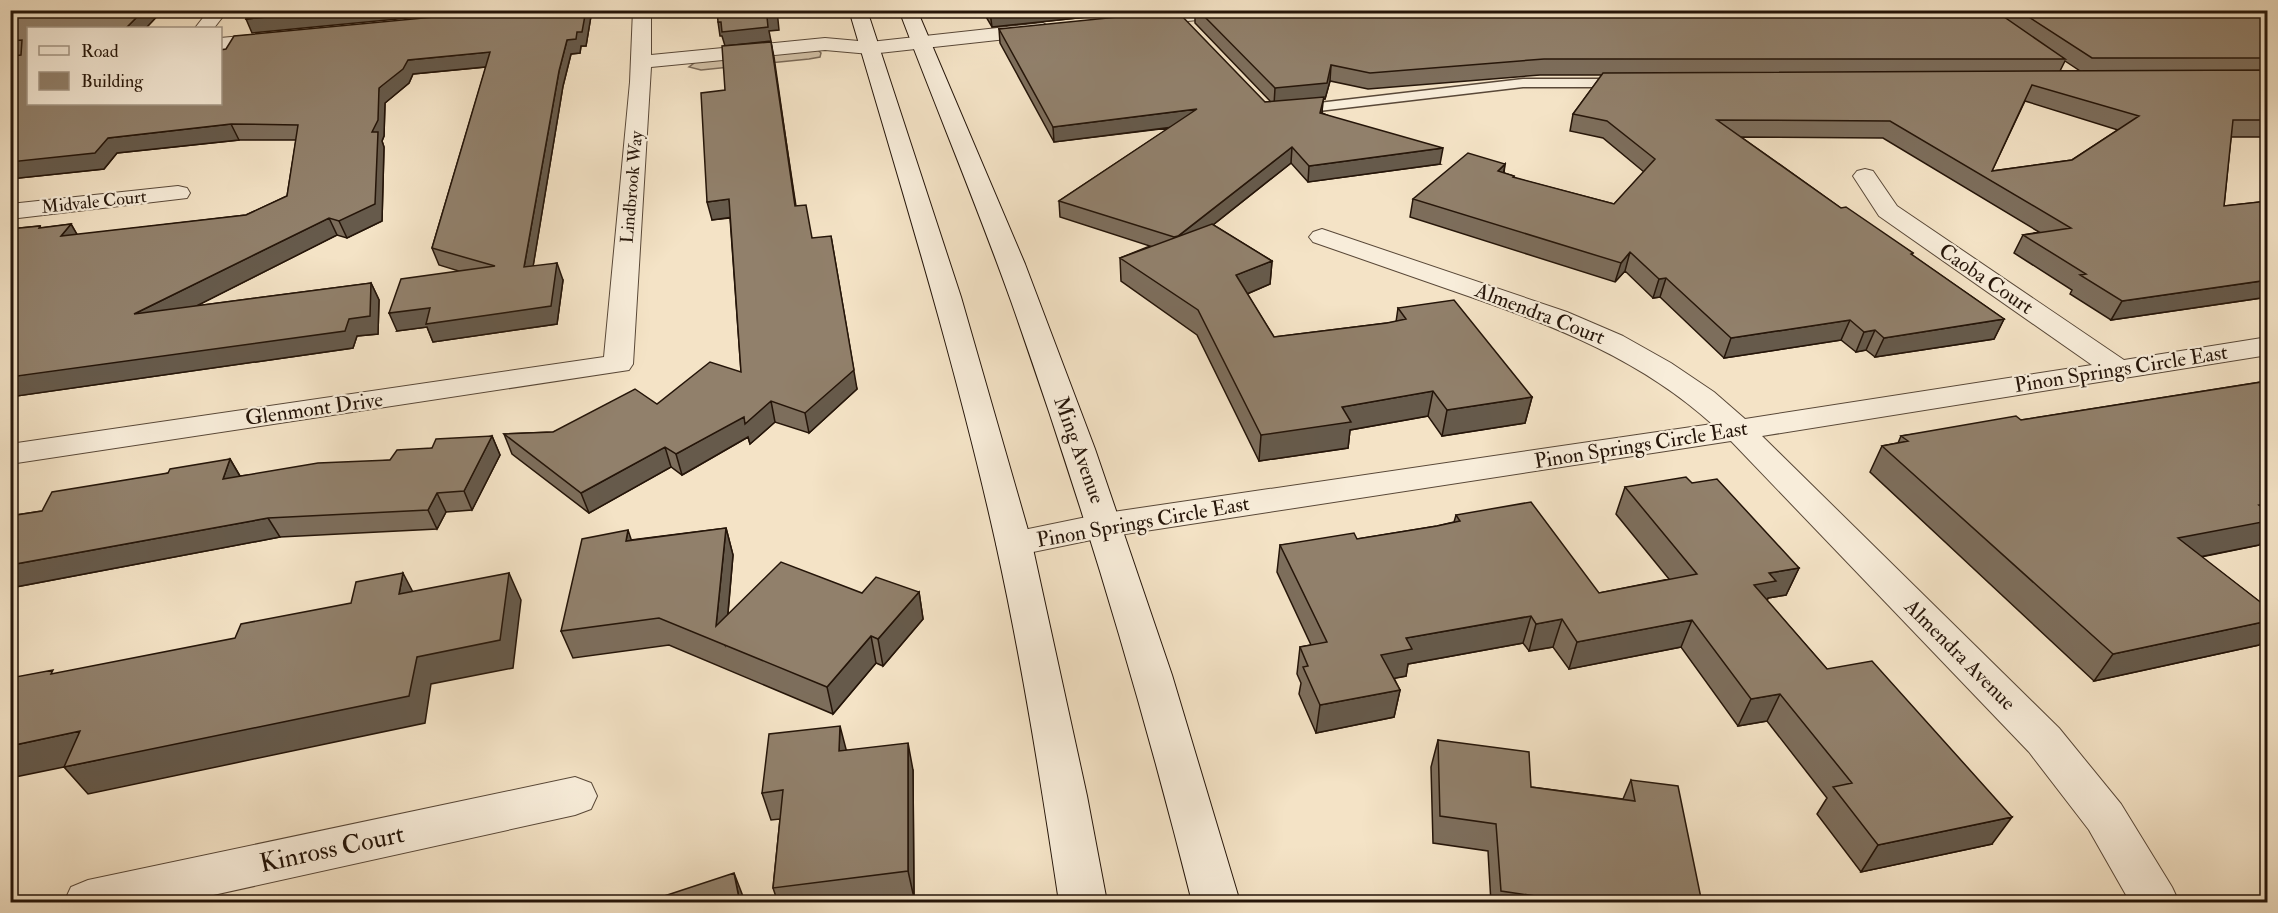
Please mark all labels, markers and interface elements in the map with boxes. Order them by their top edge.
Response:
legend [27,27,222,105]
text: Road [81,40,119,63]
text: Building [81,70,144,93]
street label: Lindbrook Way [616,129,648,244]
street label: Midvale Court [40,185,148,219]
street label: Caoba Court [1934,238,2039,321]
street label: Almendra Court [1470,277,1609,351]
street label: Pinon Springs Circle East [2012,339,2230,399]
street label: Glenmont Drive [243,386,385,432]
street label: Ming Avenue [1047,393,1111,508]
street label: Pinon Springs Circle East [1532,415,1750,475]
street label: Pinon Springs Circle East [1034,490,1252,554]
street label: Almendra Avenue [1898,593,2021,716]
street label: Kinross Court [257,818,407,880]

